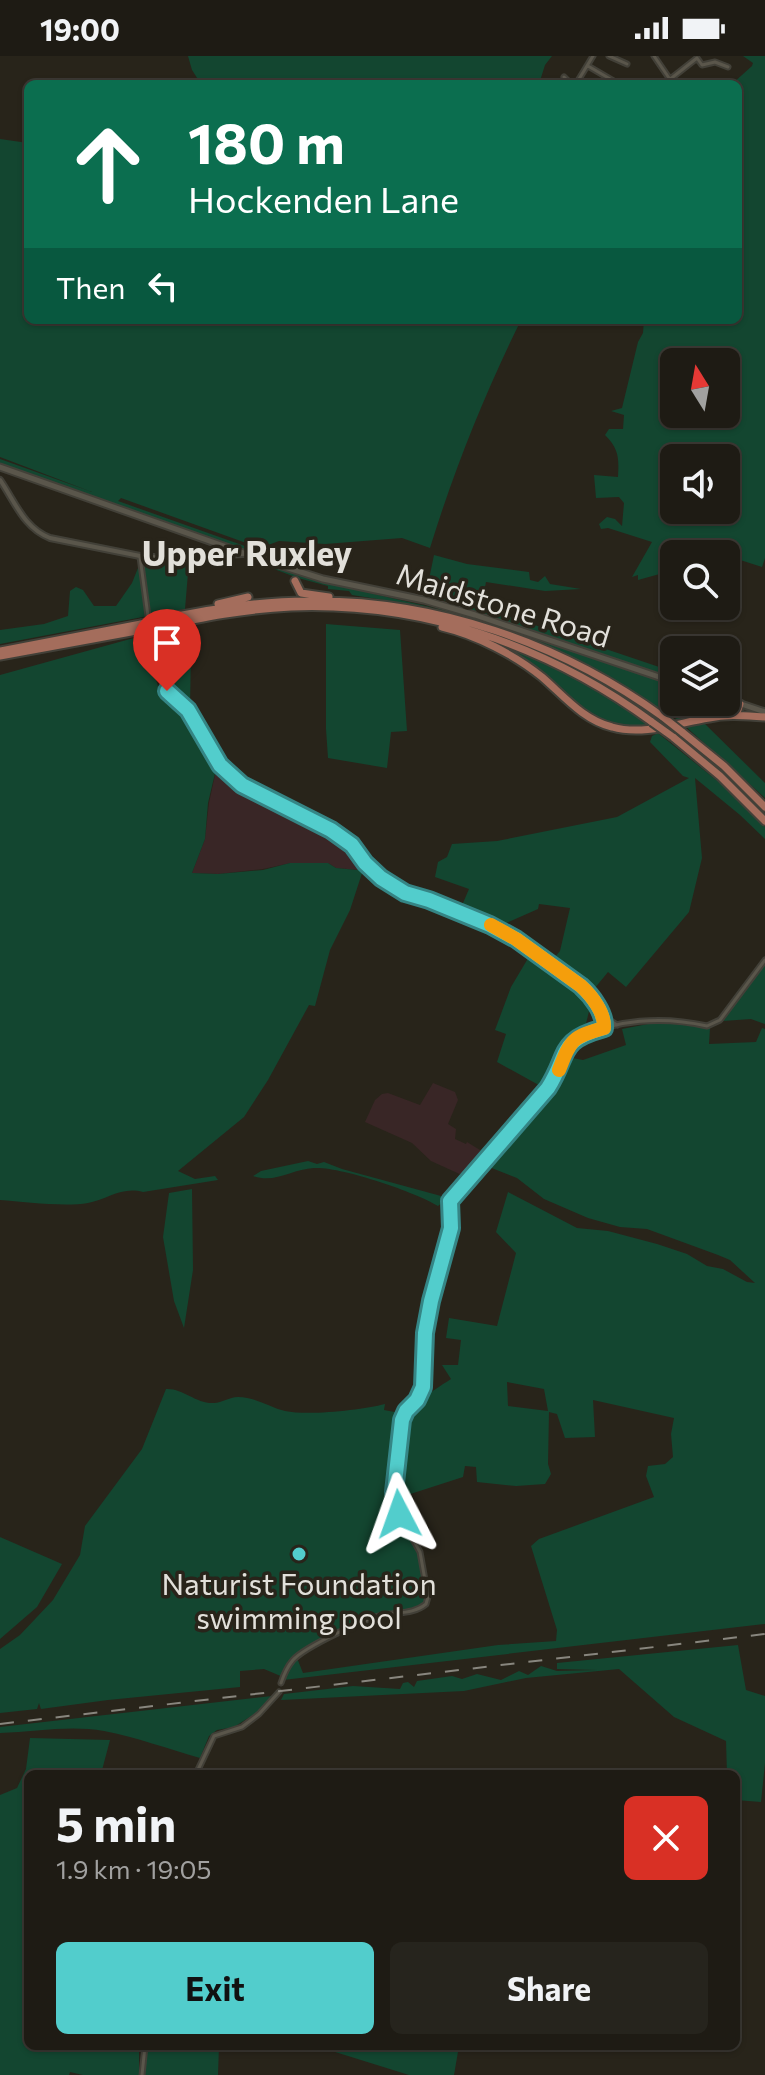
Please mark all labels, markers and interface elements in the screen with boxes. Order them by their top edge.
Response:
text: 19:00 [40,10,120,47]
text: 180 m [188,107,345,176]
icon: ahead [56,112,160,216]
text: Hockenden Lane [188,176,459,220]
icon: left [141,264,185,308]
text: Then [56,268,125,305]
north arrow [660,348,740,428]
map controls [660,348,740,716]
button: sound [660,444,740,524]
district label: Upper Ruxley [142,531,353,573]
button: search [660,540,740,620]
street label: Maidstone Road [392,554,615,654]
pin [133,609,201,691]
icon: arrive [145,621,189,665]
button: layers [660,636,740,716]
position arrow [357,1472,441,1556]
marker: Naturist Foundation swimming pool [290,1545,308,1563]
place label: Naturist Foundation swimming pool [161,1564,437,1635]
text: 5 min [56,1793,176,1852]
button: close [624,1796,708,1880]
text: 1.9 km · 19:05 [56,1853,211,1884]
button: Exit [56,1942,374,2034]
button: Share [390,1942,708,2034]

